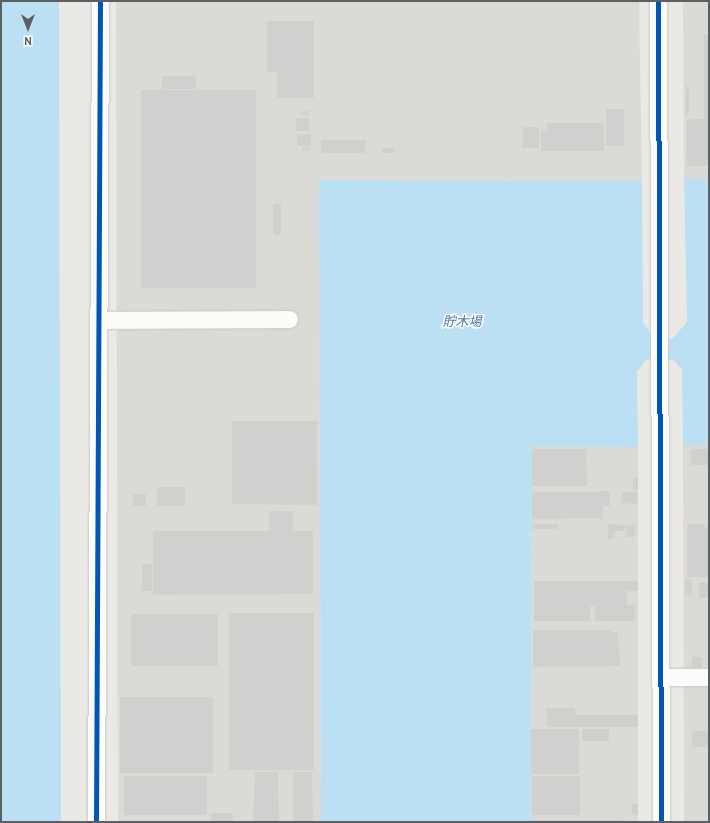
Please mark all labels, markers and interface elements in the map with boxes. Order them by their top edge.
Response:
north arrow [8,8,48,48]
text: N [24,33,32,47]
water label: 貯木場 [443,315,481,331]

